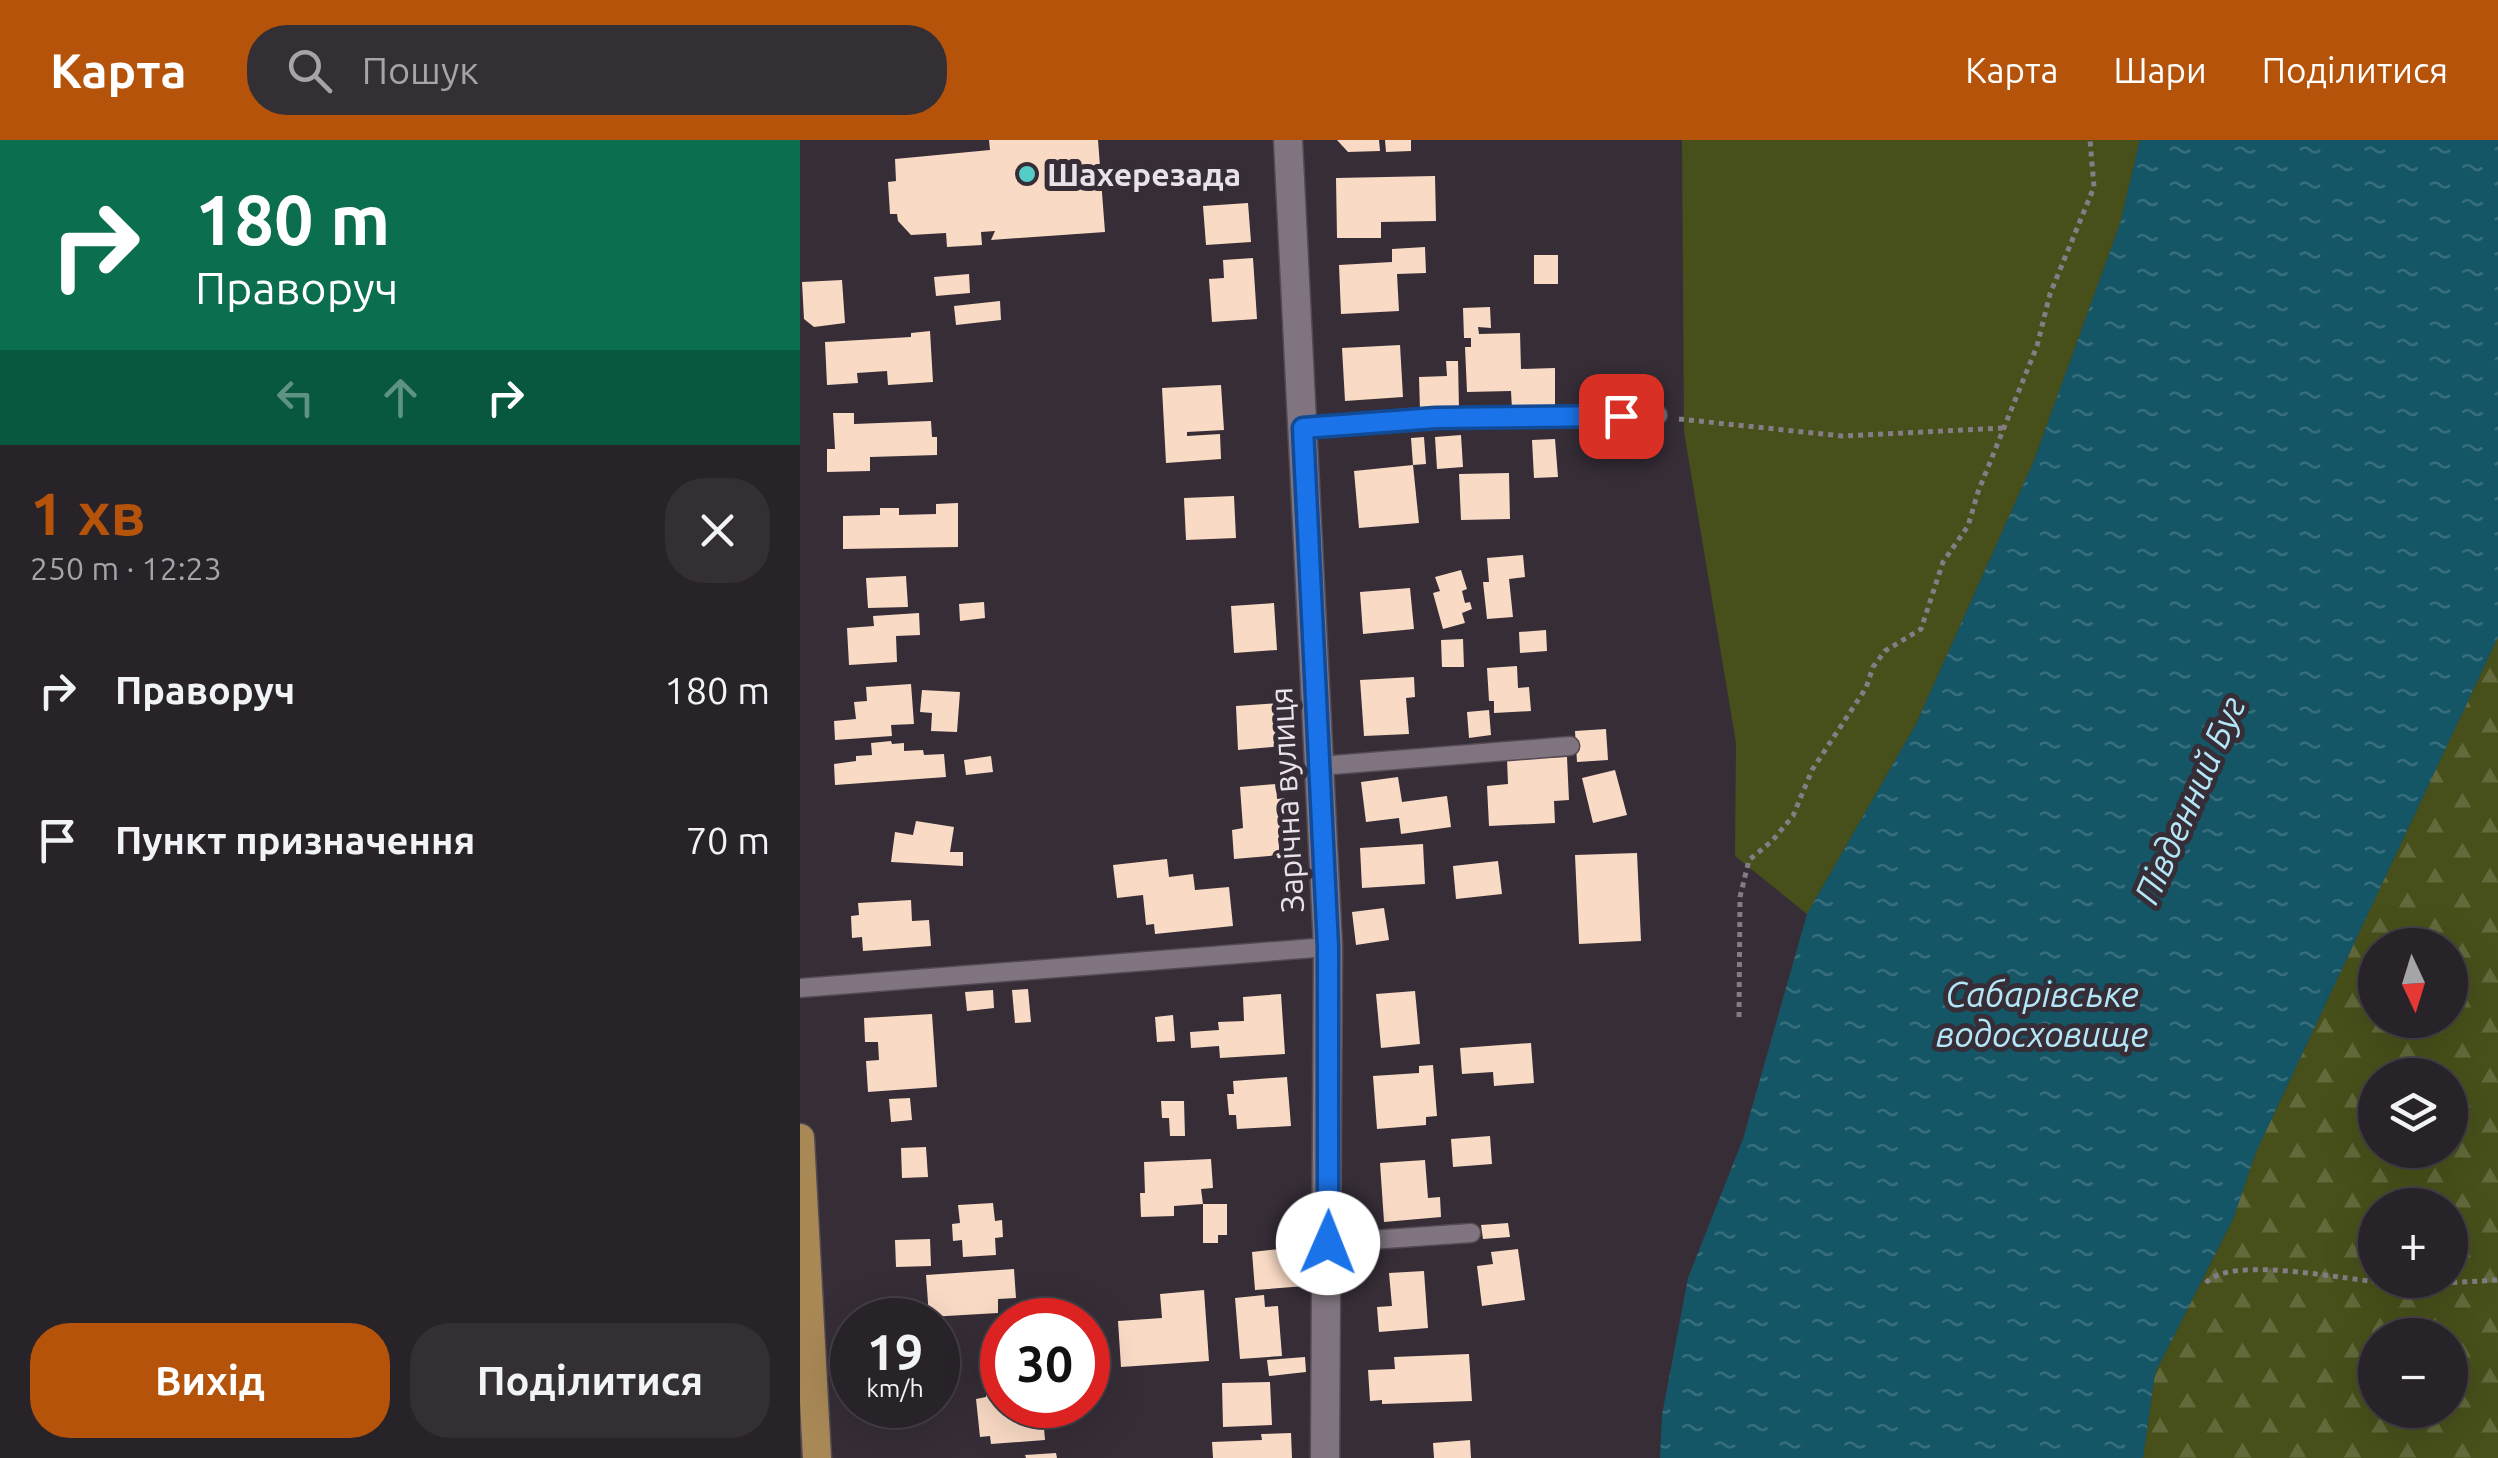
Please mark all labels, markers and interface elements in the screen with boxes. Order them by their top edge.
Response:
search box [247,25,947,115]
text: Карта [50,43,187,97]
icon: search [282,43,337,98]
text: Пошук [362,49,479,91]
text: Карта [1965,50,2059,90]
text: Шари [2114,50,2207,90]
text: Поділитися [2262,50,2448,90]
place label: Шахерезада [1047,156,1241,192]
marker: Шахерезада [1016,163,1038,185]
icon: right [30,180,160,310]
text: 180 m [195,180,390,258]
text: Праворуч [195,262,398,313]
icon: left [268,370,323,425]
icon: ahead [373,370,428,425]
icon: right [478,370,533,425]
pin [1579,374,1664,459]
icon: arrive [1594,389,1649,444]
button: close [665,478,770,583]
text: 1 хв [30,479,146,546]
text: 250 m · 12:23 [30,550,222,586]
icon: right [30,663,85,718]
text: Праворуч [115,669,295,711]
text: 180 m [664,669,770,711]
street label: Зарічна вулиця [1262,686,1310,914]
water label: Південний Буг [2126,690,2252,910]
icon: arrive [30,813,85,868]
text: Пункт призначення [115,819,475,861]
text: 70 m [686,819,770,861]
north arrow [2358,928,2468,1038]
map controls [2358,928,2468,1428]
water label: Сабарівське водосховище [1936,974,2148,1054]
button: layers [2358,1058,2468,1168]
button: + [2358,1188,2468,1298]
position arrow [1276,1191,1380,1295]
speed limit sign: 30 [980,1298,1110,1428]
button: − [2358,1318,2468,1428]
button: Вихід [30,1323,390,1438]
button: Поділитися [410,1323,770,1438]
text: 19 [867,1323,923,1379]
text: km/h [866,1374,924,1402]

